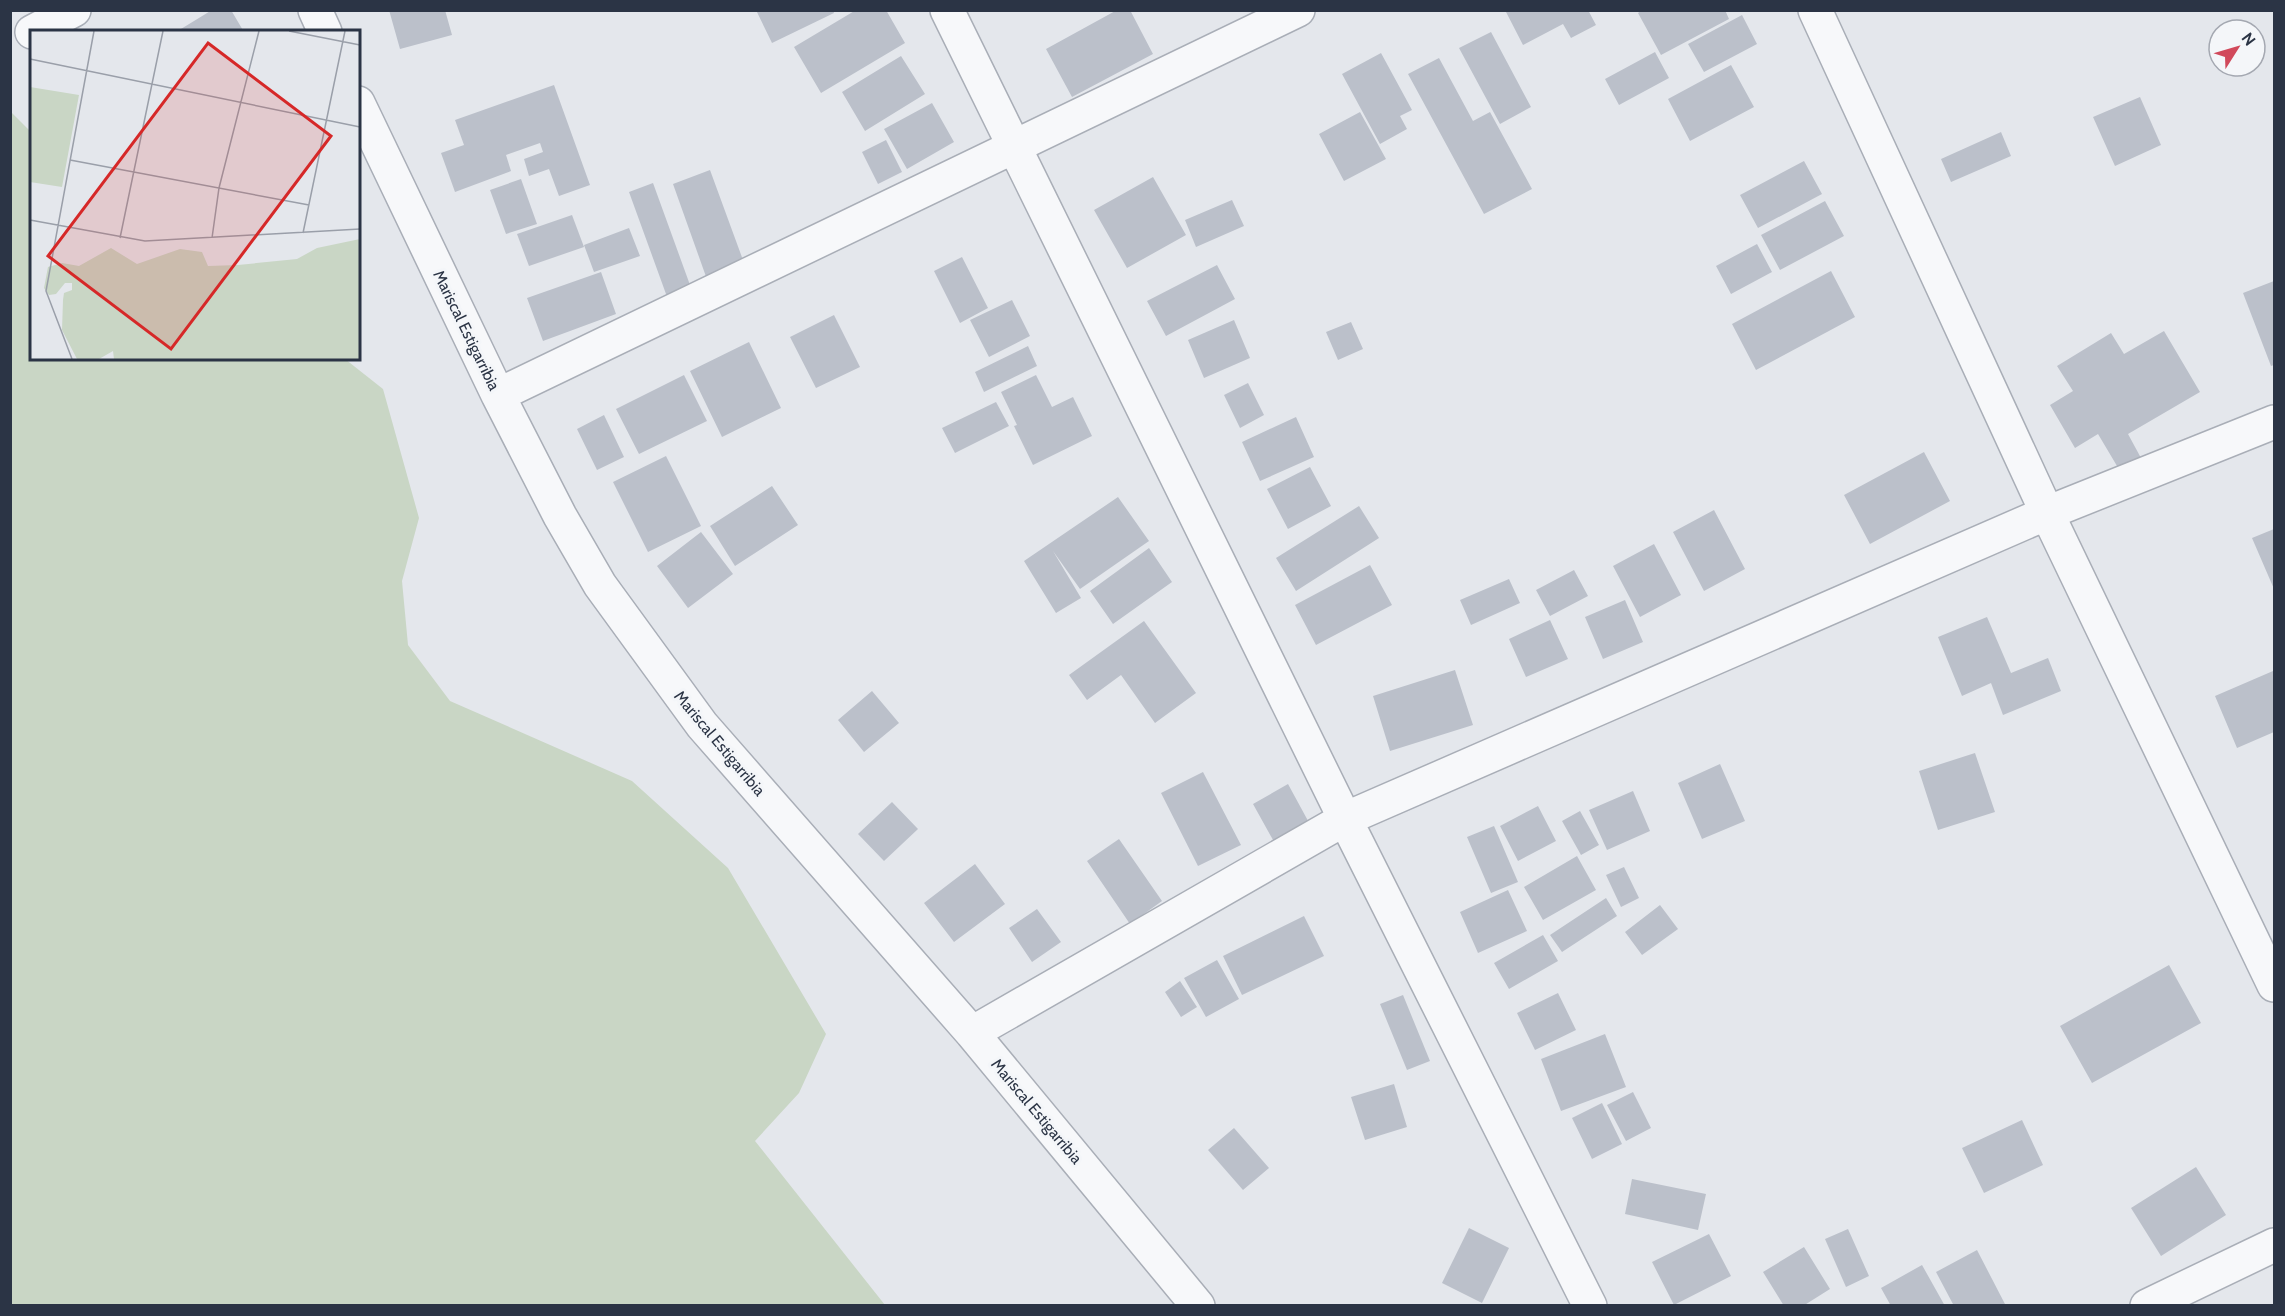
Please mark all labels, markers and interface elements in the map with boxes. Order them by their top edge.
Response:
north arrow [2207,18,2267,78]
text: N [2238,29,2260,50]
inset map [30,30,360,360]
street label: Mariscal Estigarribia [429,267,504,394]
street label: Mariscal Estigarribia [670,687,769,800]
street label: Mariscal Estigarribia [987,1055,1086,1168]

